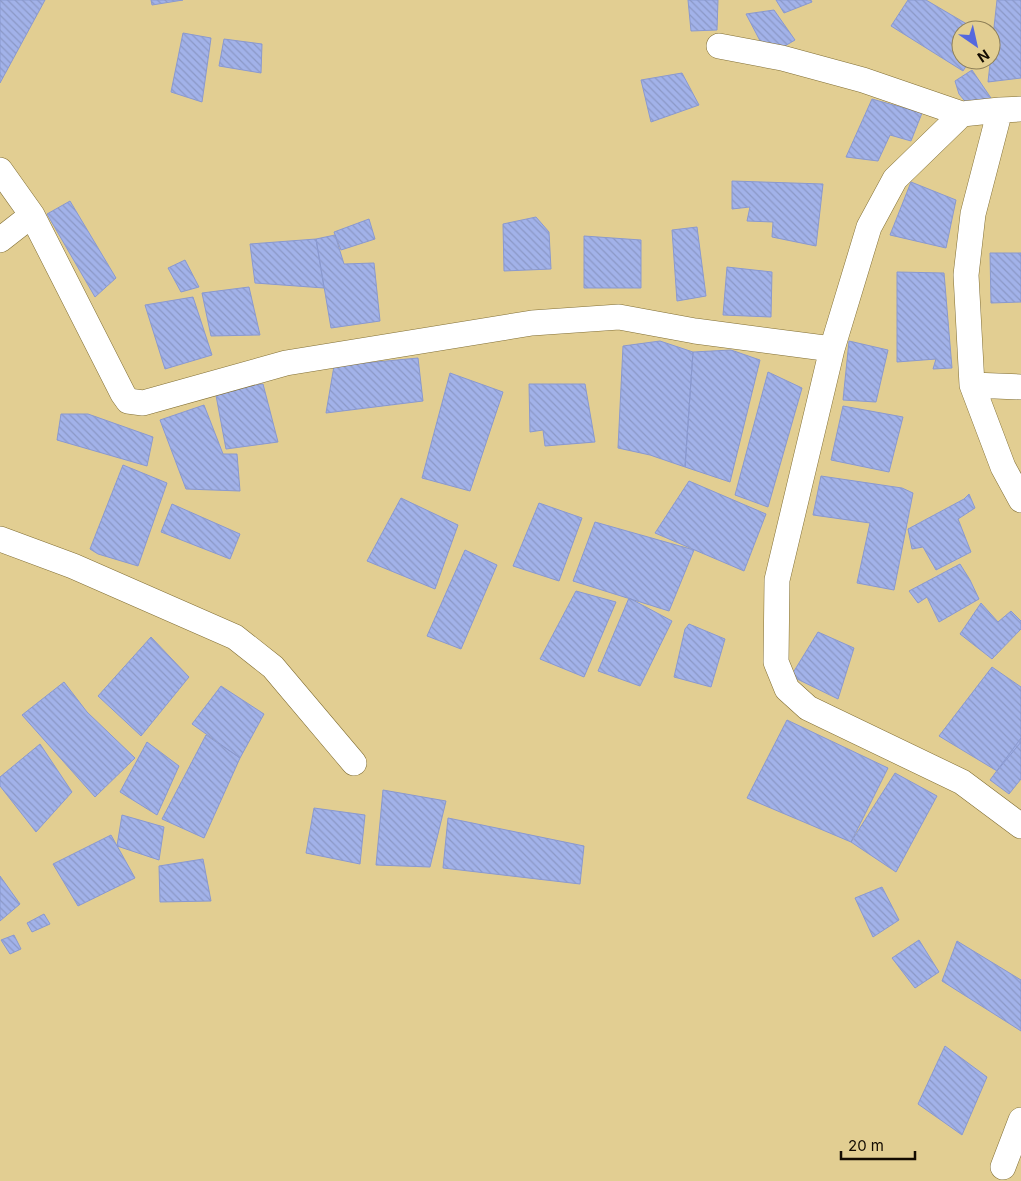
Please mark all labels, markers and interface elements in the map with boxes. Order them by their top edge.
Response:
north arrow [951,20,1001,70]
text: N [974,46,993,66]
scale bar [841,1128,915,1160]
text: 20 m [848,1136,884,1155]

